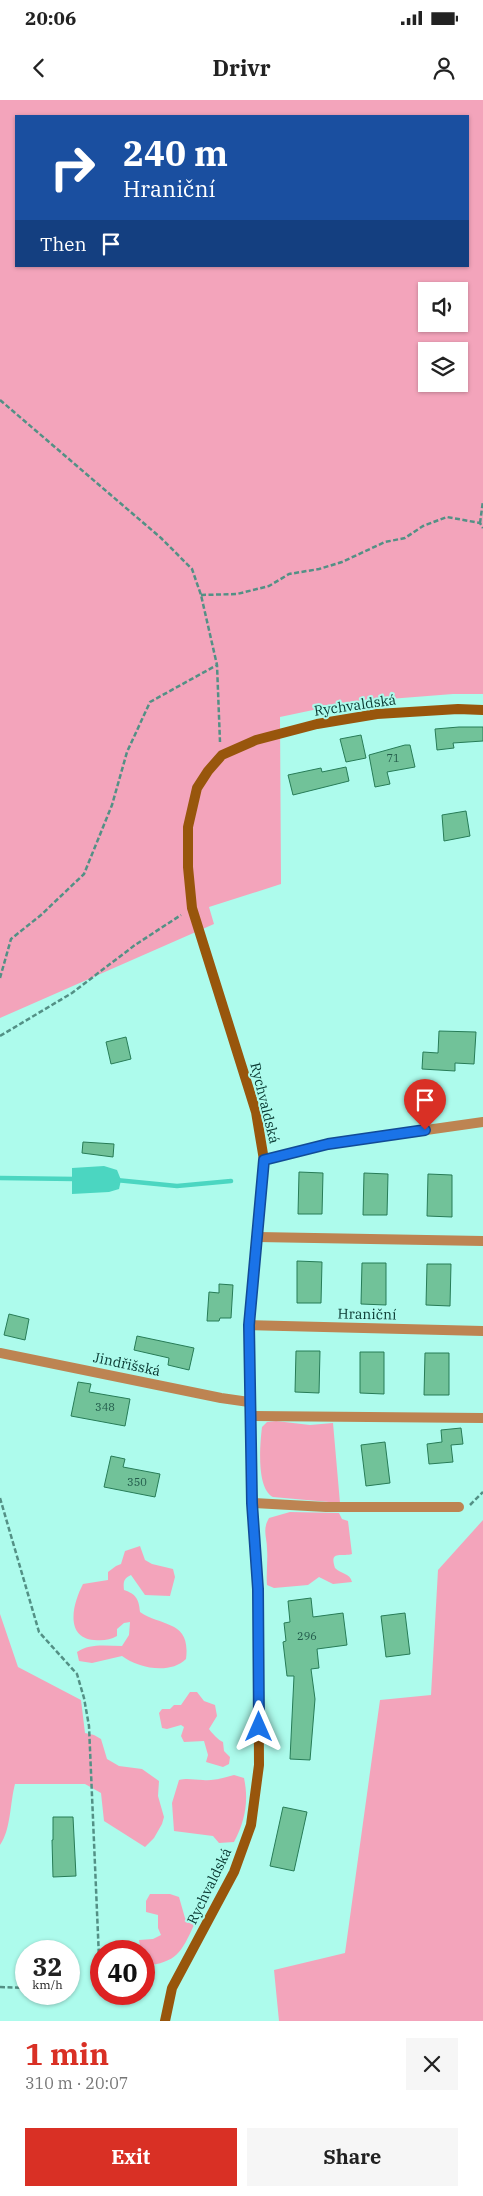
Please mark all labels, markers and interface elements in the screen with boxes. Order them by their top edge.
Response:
text: 20:06 [25,6,76,30]
text: Drivr [212,53,271,82]
icon: back [25,54,53,82]
icon: person [430,54,458,82]
text: 240 m [123,130,228,176]
icon: right [40,135,105,200]
text: Hraniční [123,174,215,203]
icon: arrive [97,230,125,258]
text: Then [40,232,87,256]
map controls [418,282,468,392]
button: sound [418,282,468,332]
button: layers [418,342,468,392]
street label: Rychvaldská [313,690,398,720]
house number: 71 [386,751,400,765]
street label: Rychvaldská [246,1061,284,1146]
pin [404,1079,446,1130]
icon: arrive [411,1086,439,1114]
street label: Hraniční [337,1304,397,1324]
street label: Jindřišská [92,1348,163,1380]
house number: 348 [95,1400,115,1414]
house number: 350 [127,1475,147,1489]
house number: 296 [297,1629,317,1643]
position arrow [232,1700,284,1752]
street label: Rychvaldská [183,1845,235,1927]
speed limit sign: 40 [90,1940,155,2005]
text: 32 [32,1950,63,1983]
text: km/h [32,1977,63,1992]
text: 1 min [25,2034,109,2073]
button: close [406,2038,458,2090]
text: 310 m · 20:07 [25,2073,128,2093]
button: Exit [25,2128,237,2186]
button: Share [247,2128,458,2186]

